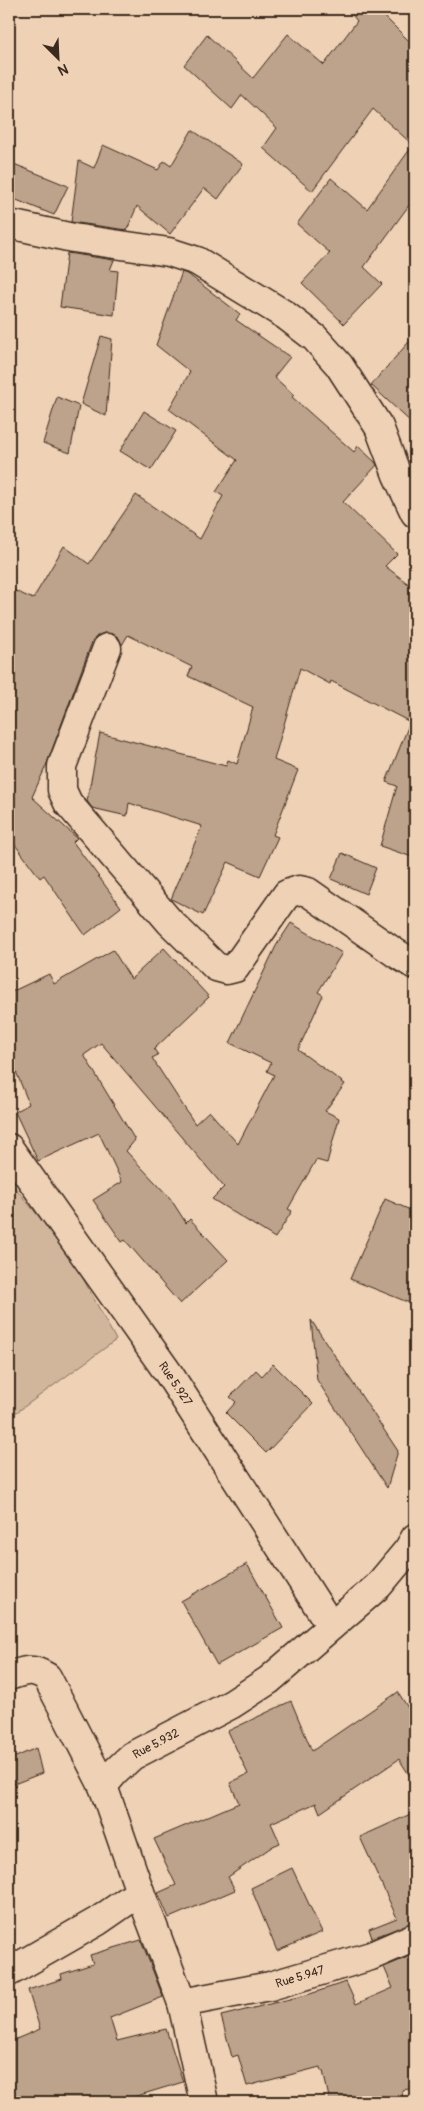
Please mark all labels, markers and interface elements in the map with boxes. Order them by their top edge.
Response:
north arrow [32,32,82,82]
text: N [55,60,71,79]
street label: Rue 5.927 [155,1359,196,1409]
street label: Rue 5.932 [130,1725,182,1762]
street label: Rue 5.947 [274,1962,327,1991]

